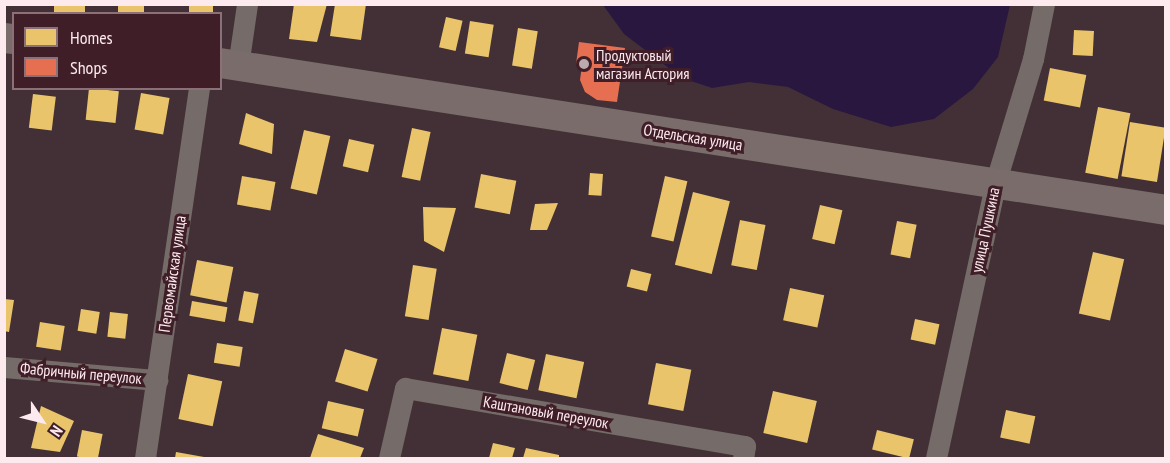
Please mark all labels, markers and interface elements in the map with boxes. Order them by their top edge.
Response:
legend [12,12,222,90]
text: Homes [70,26,113,49]
place label: Продуктовый магазин Астория [596,45,690,83]
text: Shops [70,56,107,79]
marker: Продуктовый магазин Астория [577,57,591,71]
street label: Отдельская улица [642,120,744,154]
street label: улица Пушкина [967,186,1003,274]
street label: Первомайская улица [154,214,190,334]
street label: Фабричный переулок [19,358,143,388]
north arrow [12,391,72,451]
street label: Каштановый переулок [482,392,610,432]
text: N [46,422,67,441]

